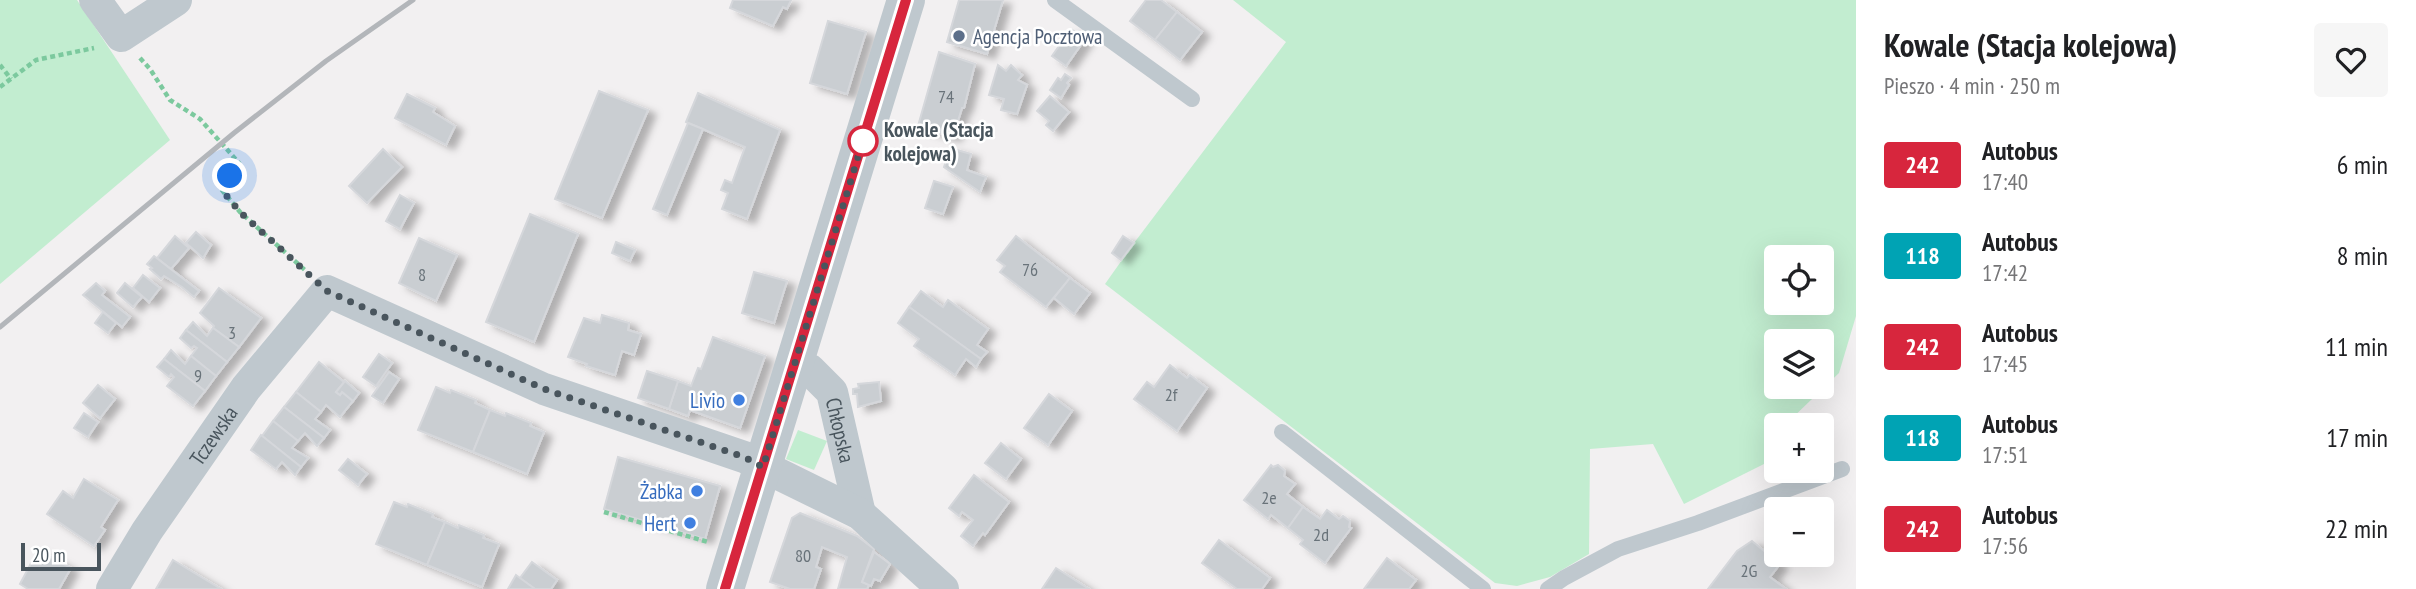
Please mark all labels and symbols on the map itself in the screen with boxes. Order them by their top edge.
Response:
place label: Agencja Pocztowa [973,23,1103,50]
marker: Agencja Pocztowa [951,28,967,44]
house number: 74 [938,85,954,108]
place label: Kowale (Stacja kolejowa) [884,116,994,167]
marker: Kowale (Stacja kolejowa) [848,126,878,156]
your location [212,158,247,193]
house number: 76 [1022,258,1038,281]
house number: 8 [418,263,426,286]
house number: 3 [228,321,236,344]
house number: 9 [194,364,202,387]
house number: 2f [1165,383,1179,406]
place label: Livio [690,387,725,414]
marker: Livio [731,392,747,408]
street label: Chłopska [820,395,861,465]
street label: Tczewska [183,400,243,470]
place label: Żabka [640,478,683,505]
marker: Żabka [689,483,705,499]
house number: 2e [1261,486,1277,509]
place label: Hert [644,510,676,537]
marker: Hert [682,515,698,531]
house number: 2d [1313,523,1329,546]
scale bar [21,540,102,572]
house number: 80 [795,544,811,567]
house number: 2G [1741,559,1758,582]

